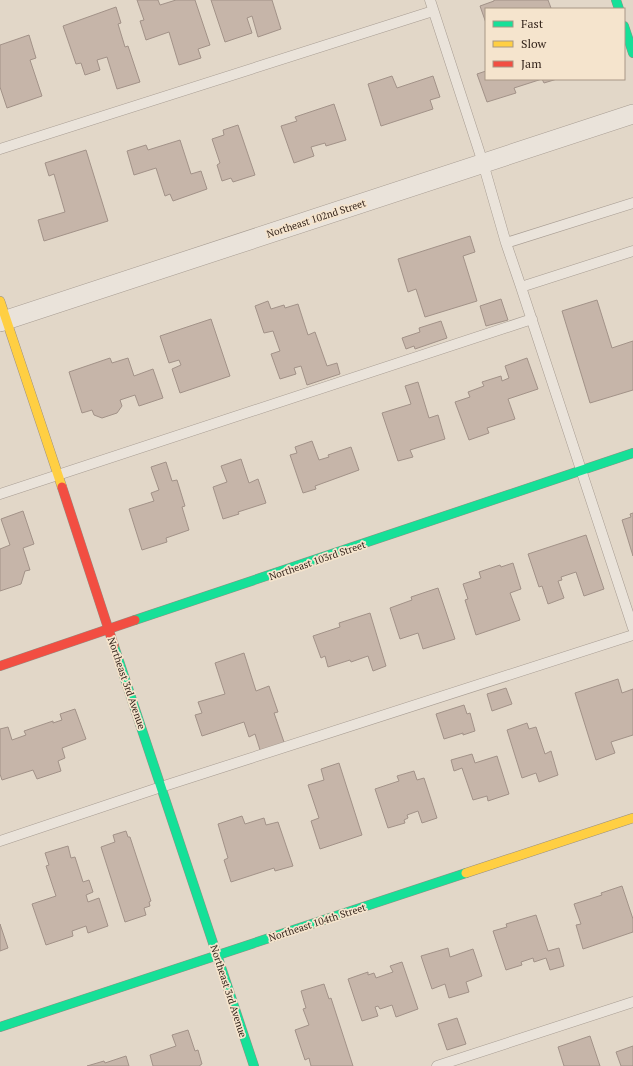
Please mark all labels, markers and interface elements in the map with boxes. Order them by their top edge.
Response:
legend [485,8,625,80]
text: Fast [521,16,544,31]
text: Slow [521,36,547,51]
text: Jam [521,56,542,71]
street label: Northeast 102nd Street [265,196,368,241]
street label: Northeast 103rd Street [267,538,367,583]
street label: Northeast 3rd Avenue [105,635,148,731]
street label: Northeast 104th Street [267,901,368,944]
street label: Northeast 3rd Avenue [207,943,250,1039]

